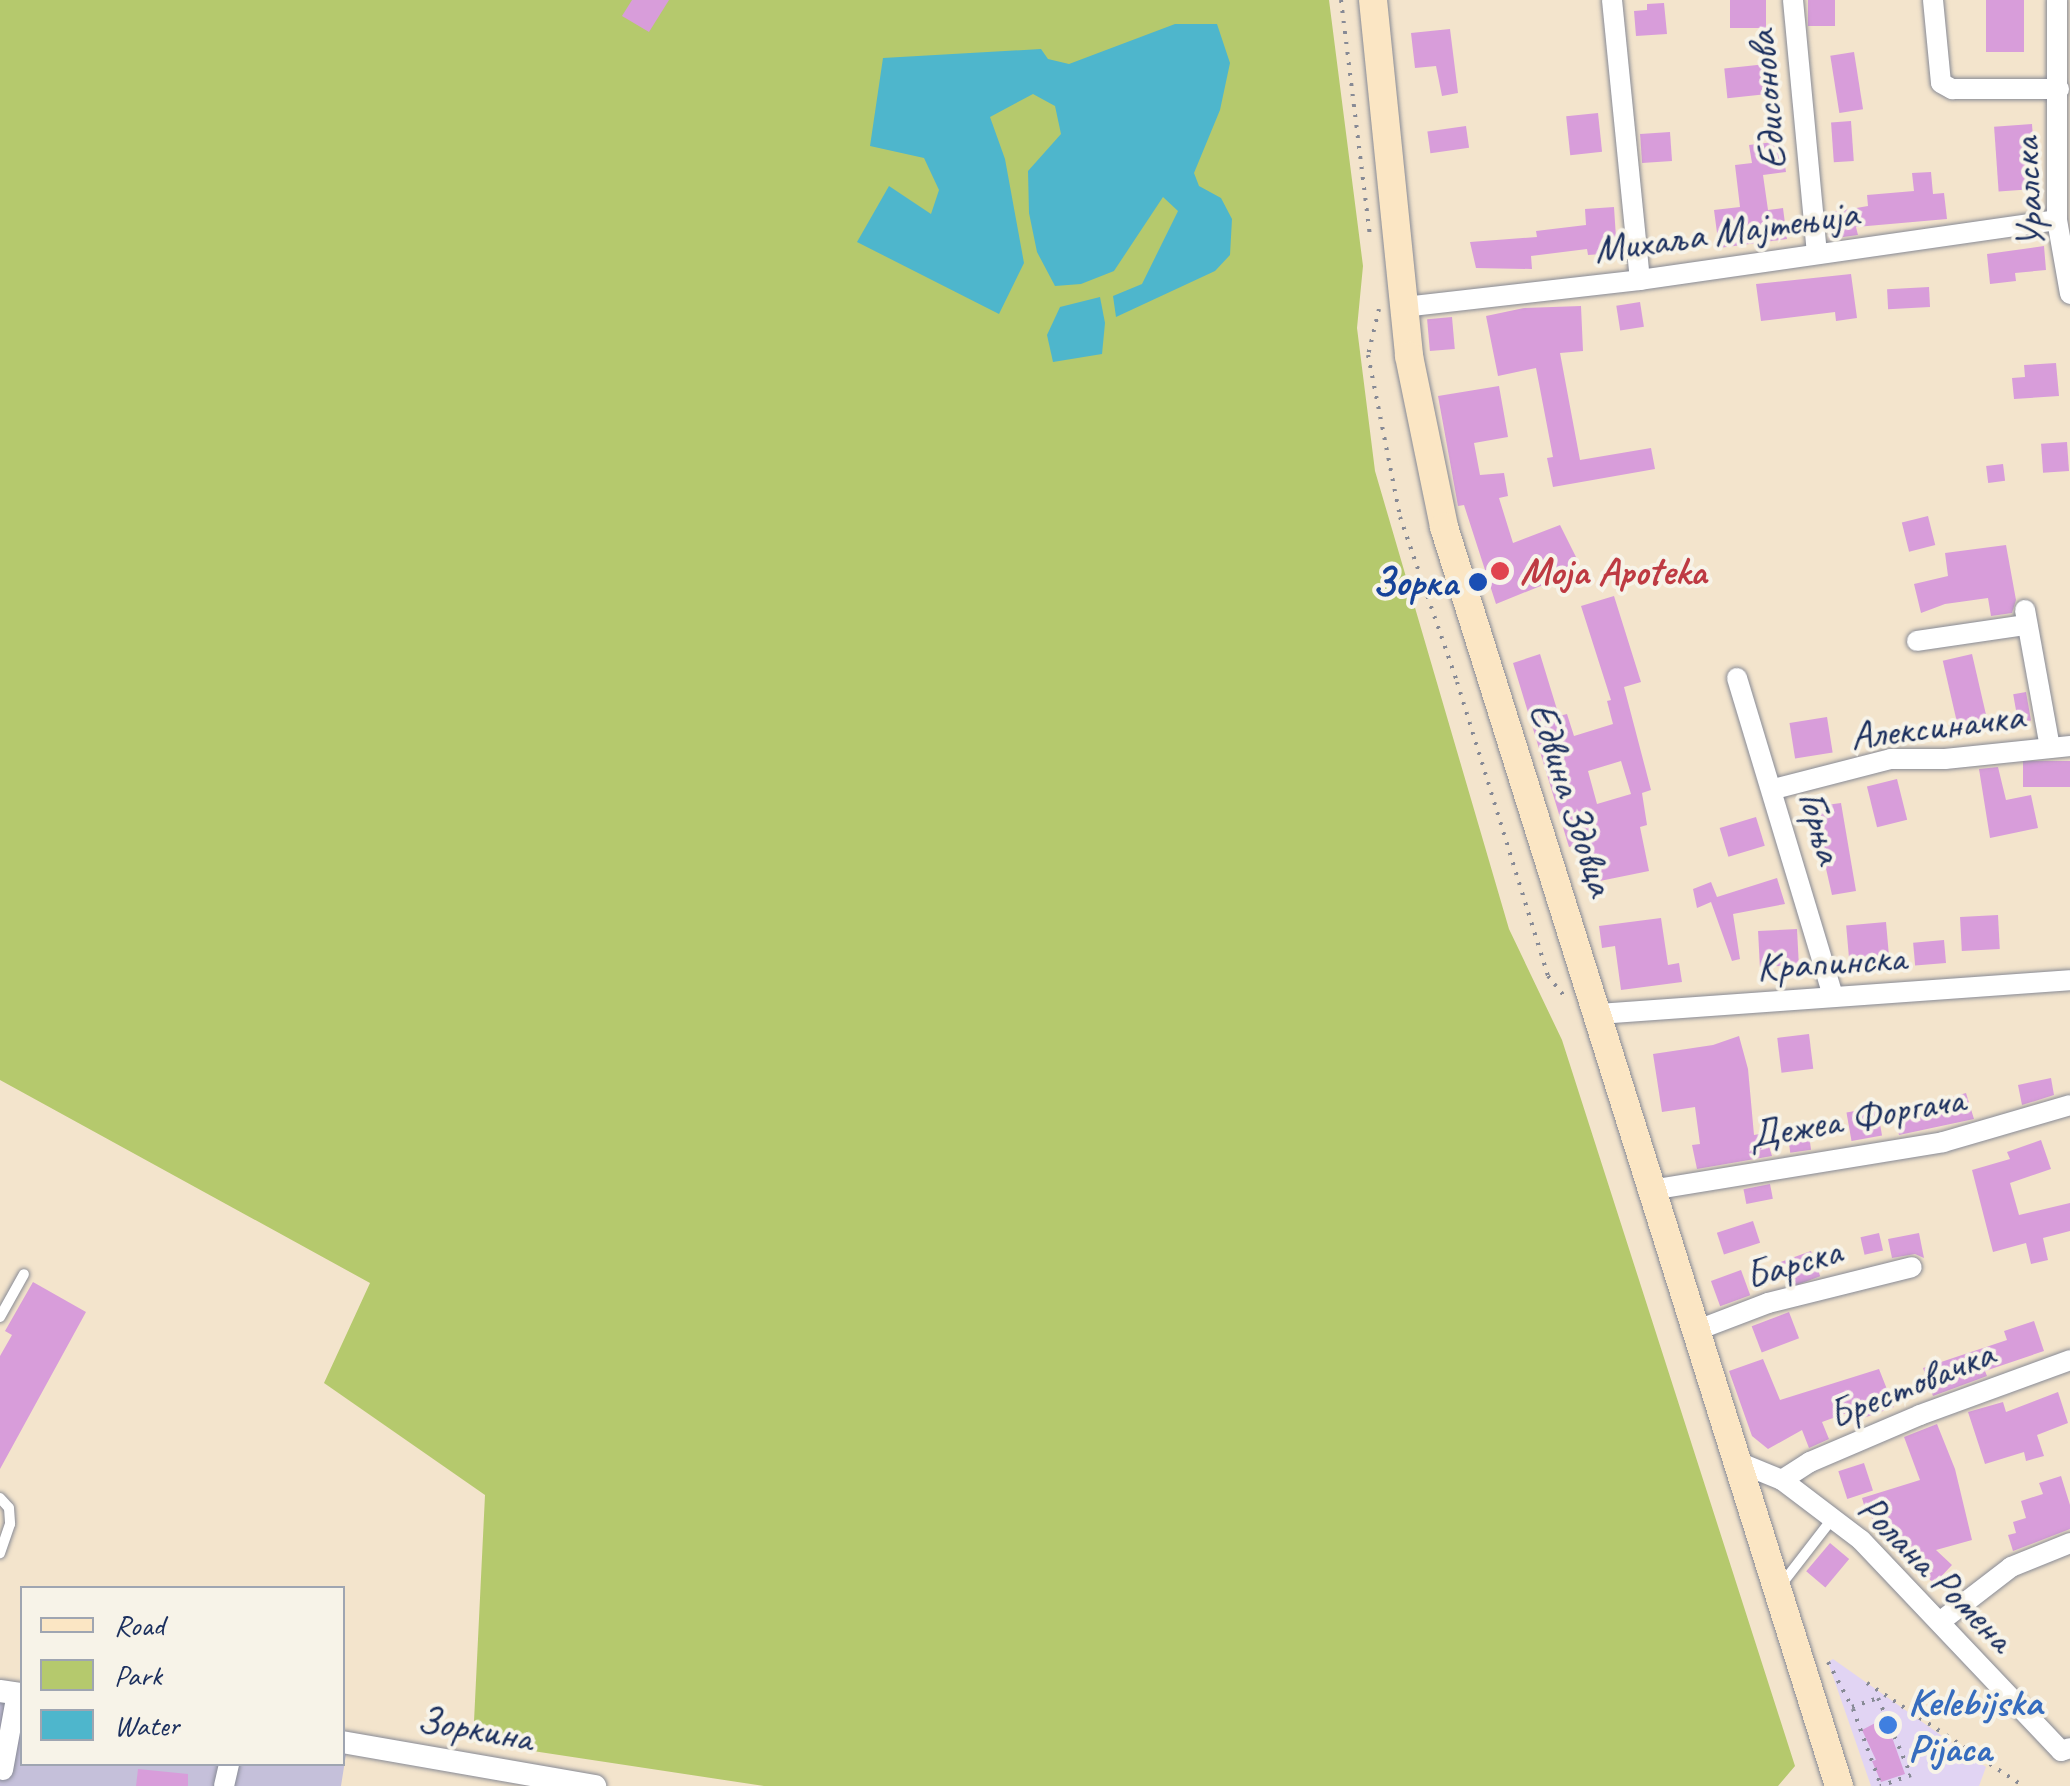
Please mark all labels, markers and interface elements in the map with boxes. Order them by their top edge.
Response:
street label: Едисонова [1737,29,1797,171]
street label: Уралска [2001,136,2055,250]
street label: Михаља Мајтењија [1590,189,1862,273]
place label: Moja Apoteka [1520,547,1706,595]
place label: Зорка [1372,558,1458,606]
marker: Moja Apoteka [1489,560,1511,582]
marker: Зорка [1467,571,1489,593]
street label: Алексиначка [1848,692,2026,760]
street label: Едвина Здовца [1519,697,1625,901]
street label: Горња [1788,785,1854,869]
street label: Крапинска [1755,933,1907,991]
street label: Дежеа Форгача [1746,1075,1966,1159]
street label: Барска [1739,1226,1847,1300]
street label: Брестовачка [1821,1329,2001,1439]
street label: Ролана Ромена [1848,1485,2024,1661]
legend [20,1586,345,1766]
text: Road [114,1606,164,1644]
text: Park [114,1656,162,1694]
place label: Kelebijska Pijaca [1908,1678,2042,1772]
street label: Зоркина [414,1694,536,1762]
text: Water [114,1706,179,1744]
marker: Kelebijska Pijaca [1877,1714,1899,1736]

